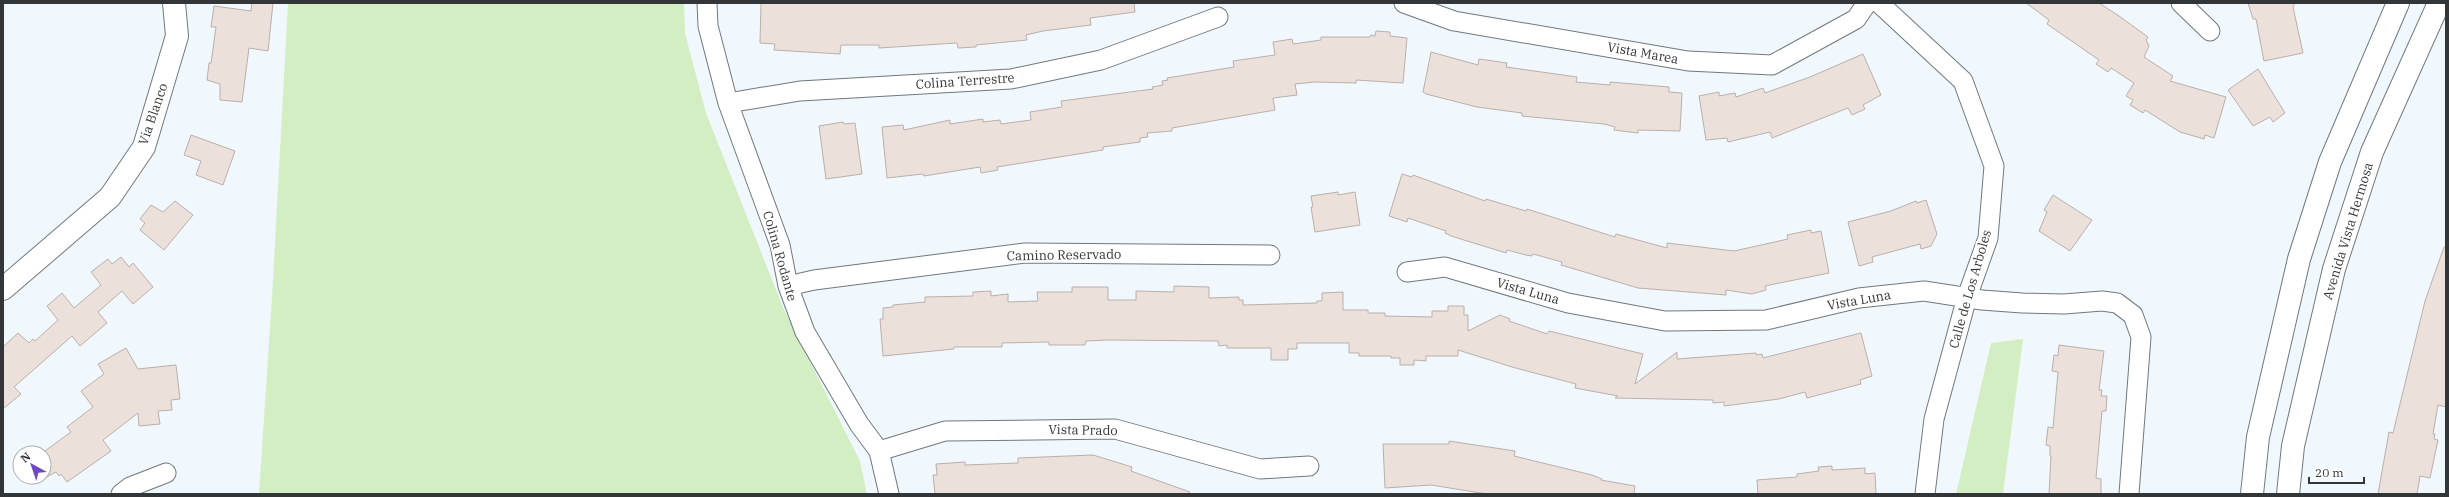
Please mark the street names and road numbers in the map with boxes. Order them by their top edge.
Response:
street label: Vista Marea [1606,38,1680,68]
street label: Colina Terrestre [915,69,1015,93]
street label: Via Blanco [134,81,172,147]
street label: Avenida Vista Hermosa [2319,160,2377,302]
street label: Colina Rodante [759,209,801,303]
street label: Calle de Los Arboles [1945,228,1995,350]
street label: Camino Reservado [1007,246,1121,264]
street label: Vista Luna [1495,274,1561,308]
street label: Vista Luna [1826,286,1892,314]
street label: Vista Prado [1048,421,1118,439]

